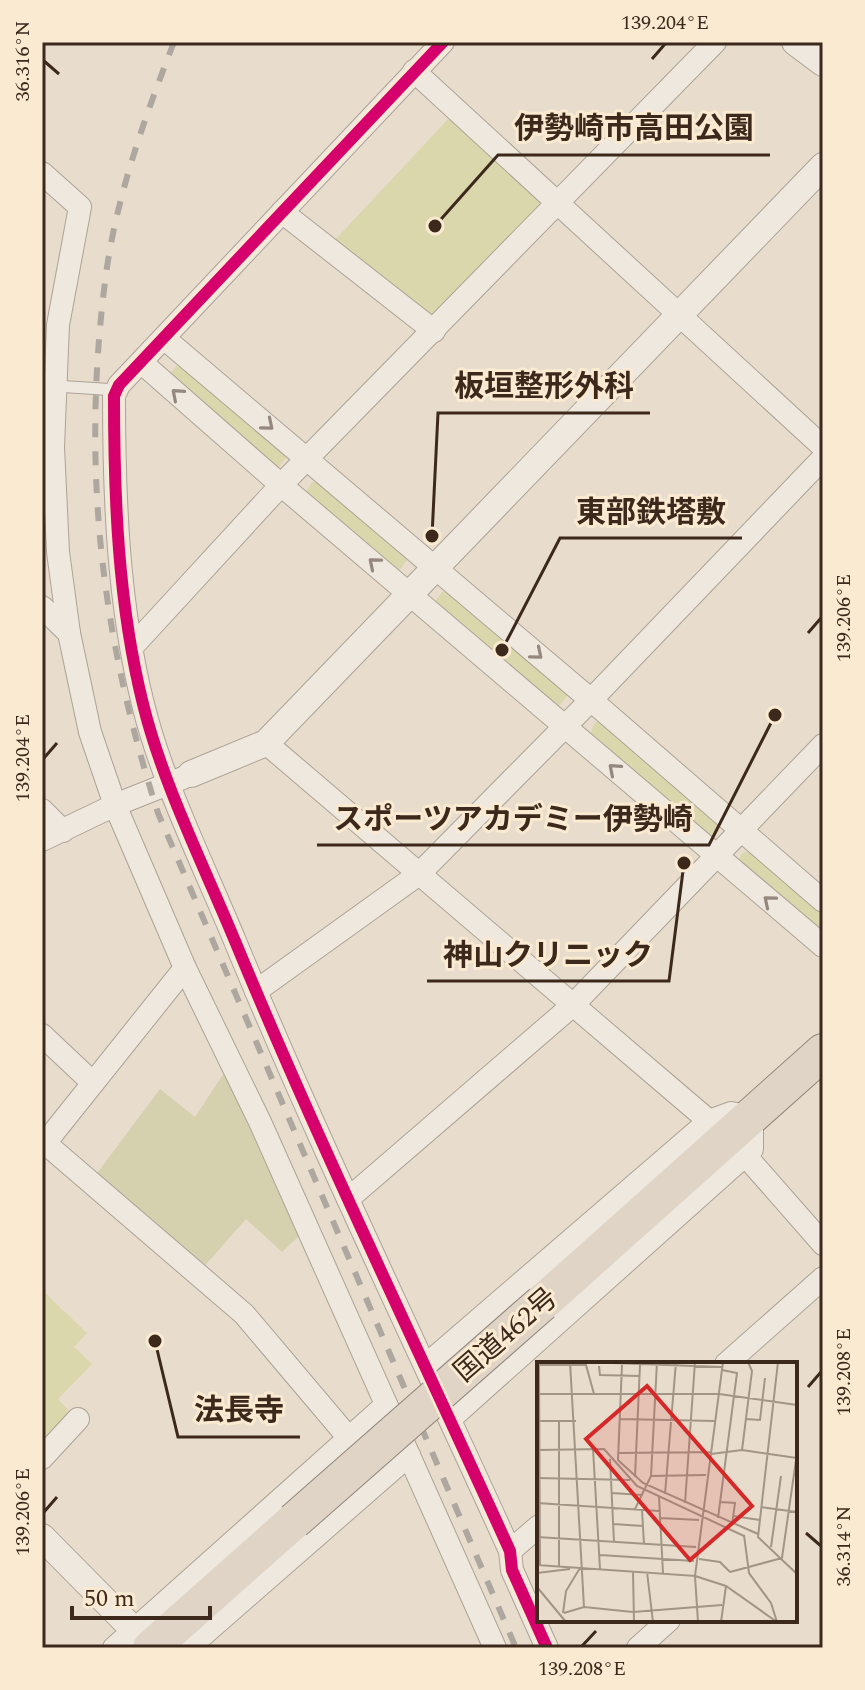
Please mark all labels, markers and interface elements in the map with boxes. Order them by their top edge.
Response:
text: 139.204°E [621,8,709,38]
text: 36.316°N [8,21,38,101]
callout: 伊勢崎市高田公園 [498,101,770,155]
text: 伊勢崎市高田公園 [514,106,754,152]
callout: 板垣整形外科 [438,359,650,413]
text: 板垣整形外科 [454,364,634,410]
one-way arrow [172,389,187,403]
one-way arrow [259,415,273,430]
callout: 東部鉄塔敷 [560,484,742,538]
text: 東部鉄塔敷 [576,490,726,536]
one-way arrow [369,558,383,573]
text: 139.206°E [829,574,859,662]
one-way arrow [528,644,543,659]
text: 139.204°E [8,714,38,802]
one-way arrow [609,764,624,779]
callout: スポーツアカデミー伊勢崎 [317,791,709,845]
text: スポーツアカデミー伊勢崎 [333,797,693,843]
one-way arrow [764,896,779,911]
callout: 神山クリニック [427,927,669,981]
text: 神山クリニック [443,933,653,979]
street label: 国道462号 [444,1277,568,1393]
text: 139.208°E [829,1328,859,1416]
inset map [537,1362,797,1622]
callout: 法長寺 [178,1383,300,1437]
text: 法長寺 [194,1388,284,1434]
text: 139.206°E [8,1468,38,1556]
text: 36.314°N [829,1506,859,1586]
scale bar [72,1570,210,1620]
text: 50 m [84,1581,135,1617]
text: 139.208°E [538,1654,626,1684]

